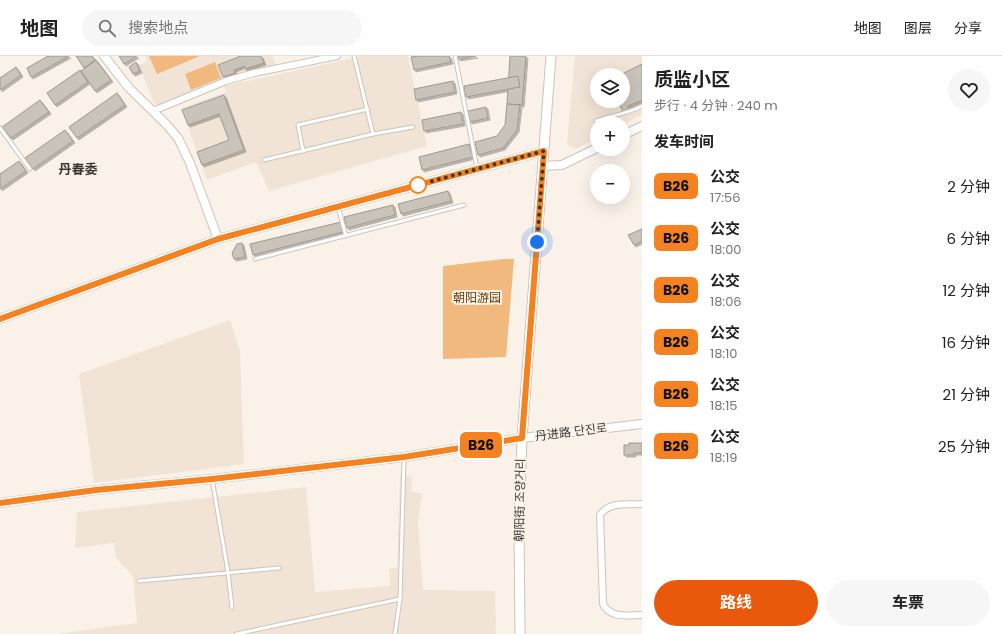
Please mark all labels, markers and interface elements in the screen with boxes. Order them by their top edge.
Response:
search box [82,10,362,46]
text: 地图 [20,15,58,42]
icon: search [96,17,118,39]
text: 搜索地点 [128,17,188,38]
text: 地图 [854,18,882,38]
text: 图层 [904,18,932,38]
text: 分享 [954,18,982,38]
text: 质监小区 [654,66,730,93]
map controls [590,68,630,204]
button: layers [590,68,630,108]
button: heart [948,69,990,111]
text: 步行 · 4 分钟 · 240 m [654,96,778,115]
button: + [590,116,630,156]
text: 发车时间 [654,131,714,152]
district label: 丹春委 [58,160,98,179]
button: − [590,164,630,204]
text: 公交 [710,166,740,187]
unlabelled marker [409,176,427,194]
text: B26 [663,176,689,196]
text: 2 分钟 [947,176,990,197]
text: 17:56 [710,188,740,207]
text: 公交 [710,218,740,239]
text: B26 [663,228,689,248]
text: 6 分钟 [946,228,990,249]
your location [527,232,547,252]
text: 18:00 [710,240,741,259]
text: 公交 [710,270,740,291]
text: B26 [663,280,689,300]
text: 12 分钟 [943,280,990,301]
park label: 朝阳游园 [453,289,501,306]
text: 18:06 [710,292,742,311]
text: 公交 [710,322,740,343]
text: B26 [663,332,689,352]
text: 16 分钟 [942,332,990,353]
text: 18:10 [710,344,737,363]
text: 公交 [710,374,740,395]
text: B26 [663,384,689,404]
text: 21 分钟 [943,384,990,405]
text: 18:15 [710,396,737,415]
street label: 丹进路 단진로 [534,419,608,444]
text: 公交 [710,426,740,447]
line badge: B26 [458,432,504,458]
text: B26 [468,435,494,455]
text: B26 [663,436,689,456]
text: 25 分钟 [938,436,990,457]
text: 18:19 [710,448,737,467]
street label: 朝阳街 조양거리 [510,458,529,542]
button: 路线 [654,580,818,626]
button: 车票 [826,580,990,626]

